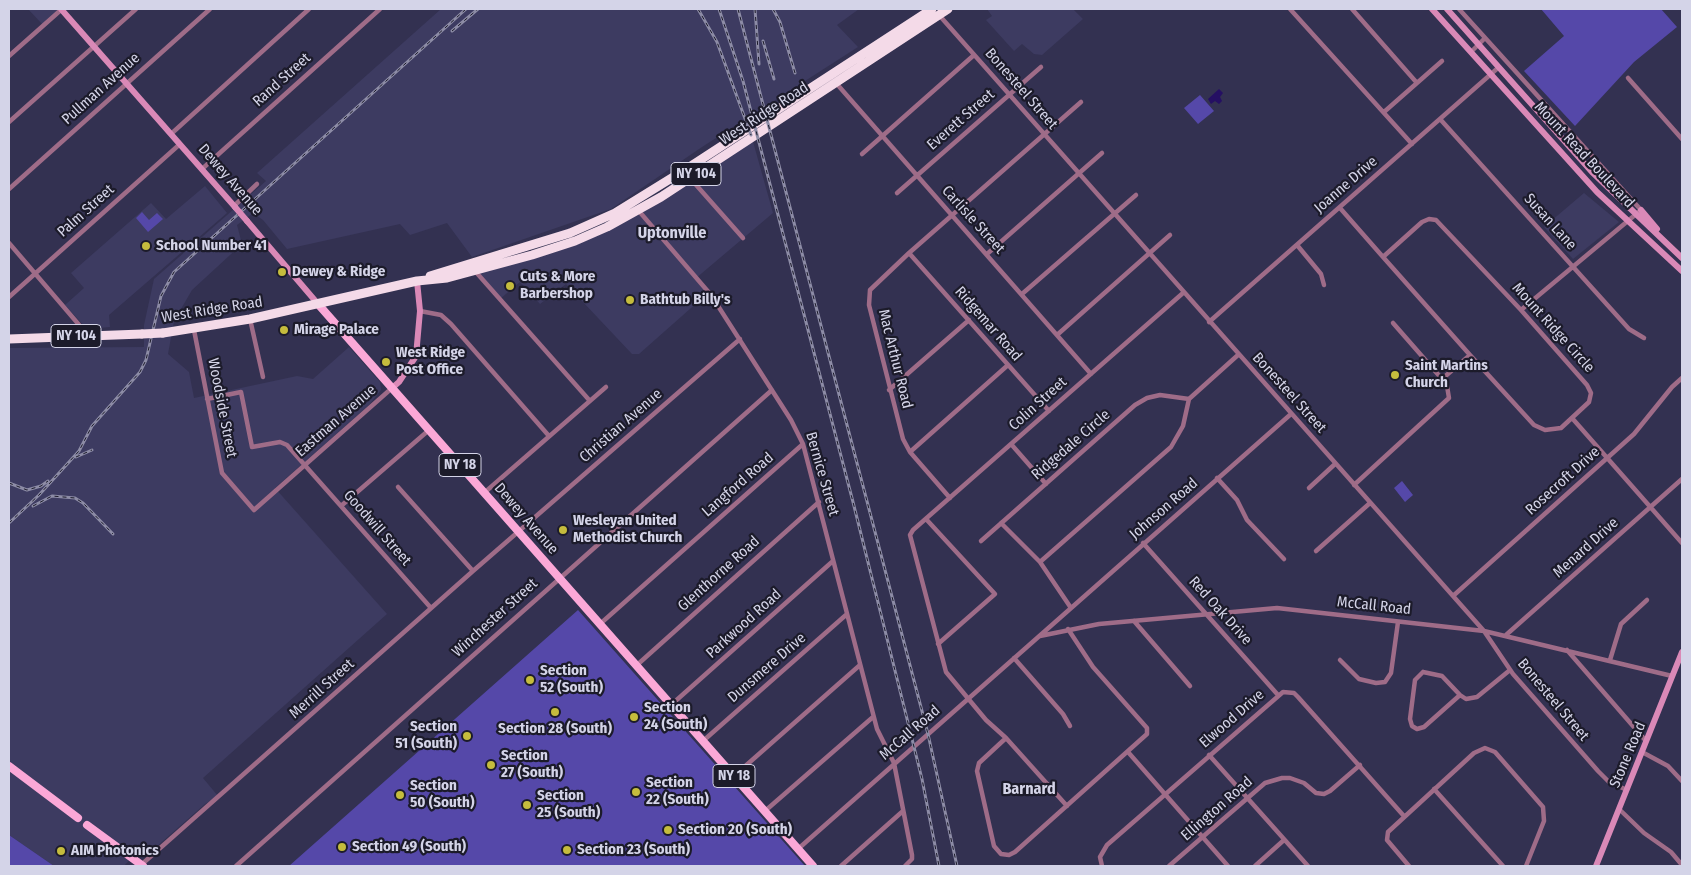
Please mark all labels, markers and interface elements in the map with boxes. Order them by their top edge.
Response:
street label: Bonesteel Street [981,45,1061,133]
street label: Pullman Avenue [58,49,144,129]
street label: Rand Street [249,49,315,111]
street label: West Ridge Road [716,79,812,149]
street label: Everett Street [924,86,998,154]
street label: Mount Read Boulevard [1530,98,1638,212]
street label: Dewey Avenue [194,141,266,219]
street label: Joanne Drive [1311,153,1381,217]
road number: NY 104 [671,162,721,185]
street label: Palm Street [54,181,118,241]
street label: Carlisle Street [938,182,1008,258]
street label: Susan Lane [1520,190,1580,254]
district label: Uptonville [638,224,706,244]
place label: School Number 41 [156,237,267,255]
marker: School Number 41 [140,240,152,252]
place label: Dewey & Ridge [292,263,385,281]
marker: Dewey & Ridge [276,266,288,278]
place label: Cuts & More Barbershop [520,268,595,303]
street label: Mount Ridge Circle [1508,279,1598,377]
marker: Cuts & More Barbershop [504,280,516,292]
street label: Ridgemar Road [951,283,1025,365]
place label: Bathtub Billy's [640,291,731,309]
street label: West Ridge Road [160,293,264,327]
marker: Bathtub Billy's [624,294,636,306]
street label: Mac Arthur Road [874,308,916,410]
place label: Mirage Palace [294,321,379,339]
road number: NY 104 [51,324,101,348]
marker: Mirage Palace [278,324,290,336]
place label: West Ridge Post Office [396,344,465,379]
street label: Bonesteel Street [1248,349,1330,437]
marker: West Ridge Post Office [380,356,392,368]
street label: Woodside Street [204,357,240,459]
place label: Saint Martins Church [1405,357,1488,392]
marker: Saint Martins Church [1389,369,1401,381]
street label: Colin Street [1005,373,1071,435]
street label: Eastman Avenue [292,381,380,461]
street label: Christian Avenue [576,385,666,467]
street label: Ridgedale Circle [1028,406,1114,484]
street label: Bernice Street [801,430,843,518]
street label: Rosecroft Drive [1522,443,1604,519]
street label: Langford Road [699,449,777,521]
road number: NY 18 [439,454,481,476]
street label: Johnson Road [1126,474,1202,544]
street label: Dewey Avenue [490,480,562,558]
street label: Goodwill Street [339,486,415,570]
place label: Wesleyan United Methodist Church [573,512,682,547]
street label: Menard Drive [1550,514,1622,582]
marker: Wesleyan United Methodist Church [557,524,569,536]
street label: Glenthorne Road [674,533,764,615]
street label: Red Oak Drive [1185,573,1255,649]
street label: Winchester Street [449,575,541,661]
street label: Parkwood Road [703,586,785,662]
street label: McCall Road [1336,593,1412,619]
street label: Dunsmere Drive [724,629,810,707]
street label: Merrill Street [286,655,358,723]
street label: Bonesteel Street [1513,655,1593,745]
place label: Section 52 (South) [540,662,603,697]
marker: Section 52 (South) [524,674,536,686]
street label: Elwood Drive [1196,686,1268,752]
place label: Section 24 (South) [644,699,707,734]
street label: McCall Road [876,702,944,764]
marker: Section 28 (South) [549,706,561,718]
marker: Section 24 (South) [628,711,640,723]
place label: Section 51 (South) [395,718,457,753]
street label: Stone Road [1606,719,1650,791]
place label: Section 28 (South) [498,720,612,738]
marker: Section 51 (South) [461,730,473,742]
place label: Section 27 (South) [501,747,563,782]
marker: Section 27 (South) [485,759,497,771]
road number: NY 18 [713,764,755,788]
street label: Ellington Road [1178,773,1256,845]
place label: Section 22 (South) [646,774,709,809]
place label: Section 50 (South) [410,777,474,812]
district label: Barnard [1002,780,1056,800]
marker: Section 22 (South) [630,786,642,798]
place label: Section 25 (South) [537,787,600,822]
marker: Section 50 (South) [394,789,406,801]
marker: Section 25 (South) [521,799,533,811]
place label: Section 20 (South) [678,821,792,839]
marker: Section 20 (South) [662,824,674,836]
place label: Section 49 (South) [352,838,466,856]
marker: Section 49 (South) [336,841,348,853]
place label: Section 23 (South) [577,841,690,859]
place label: AIM Photonics [71,842,159,860]
marker: Section 23 (South) [561,844,573,856]
marker: AIM Photonics [55,845,67,857]

